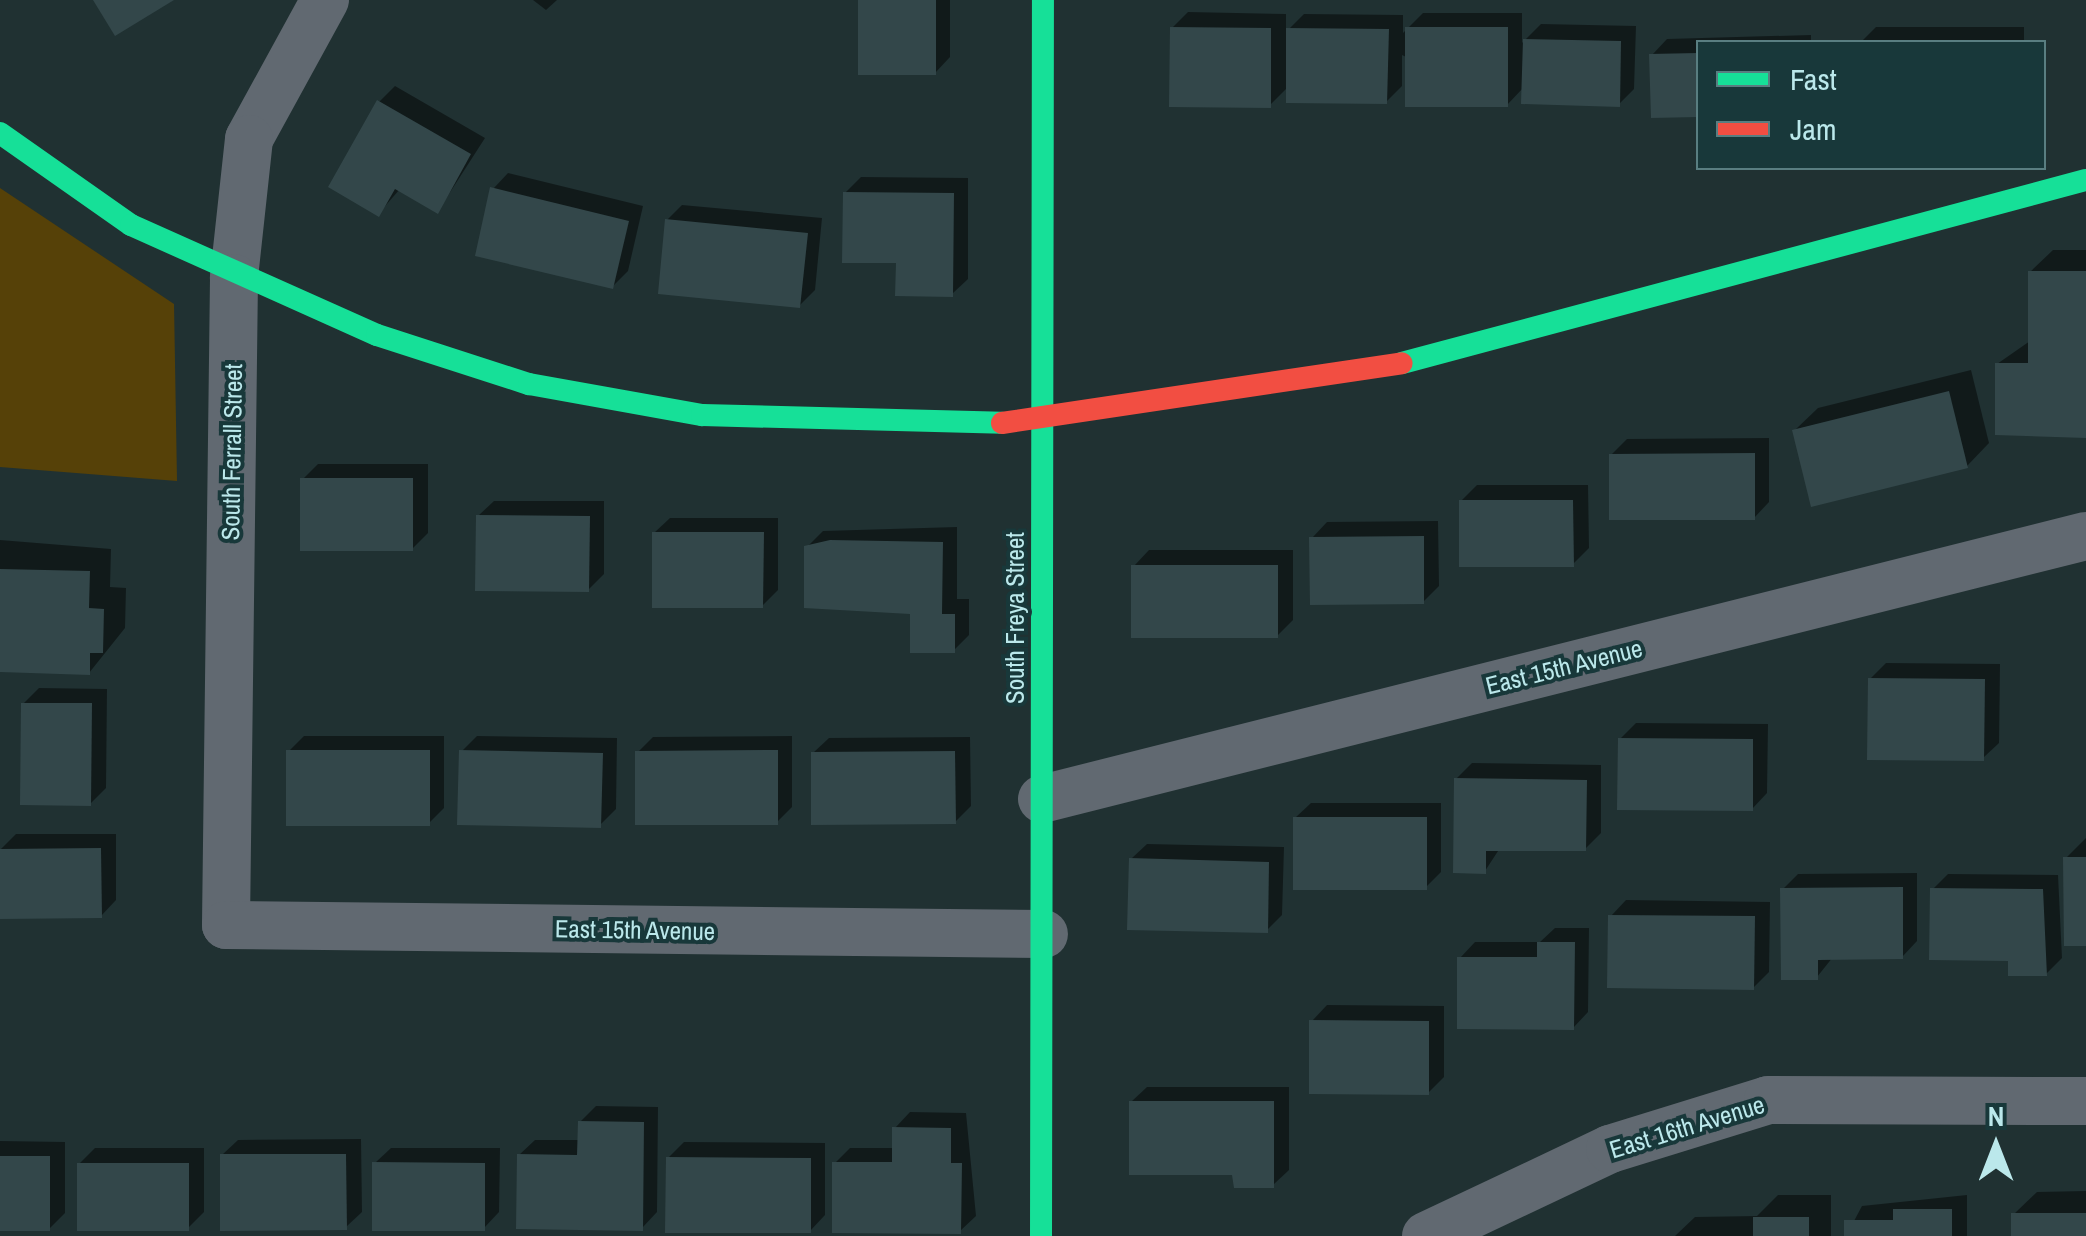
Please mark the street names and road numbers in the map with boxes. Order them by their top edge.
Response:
street label: South Ferrall Street [215,363,249,541]
street label: South Freya Street [1000,532,1030,704]
street label: East 15th Avenue [1482,633,1646,701]
street label: East 15th Avenue [554,914,716,946]
street label: East 16th Avenue [1605,1089,1769,1165]

